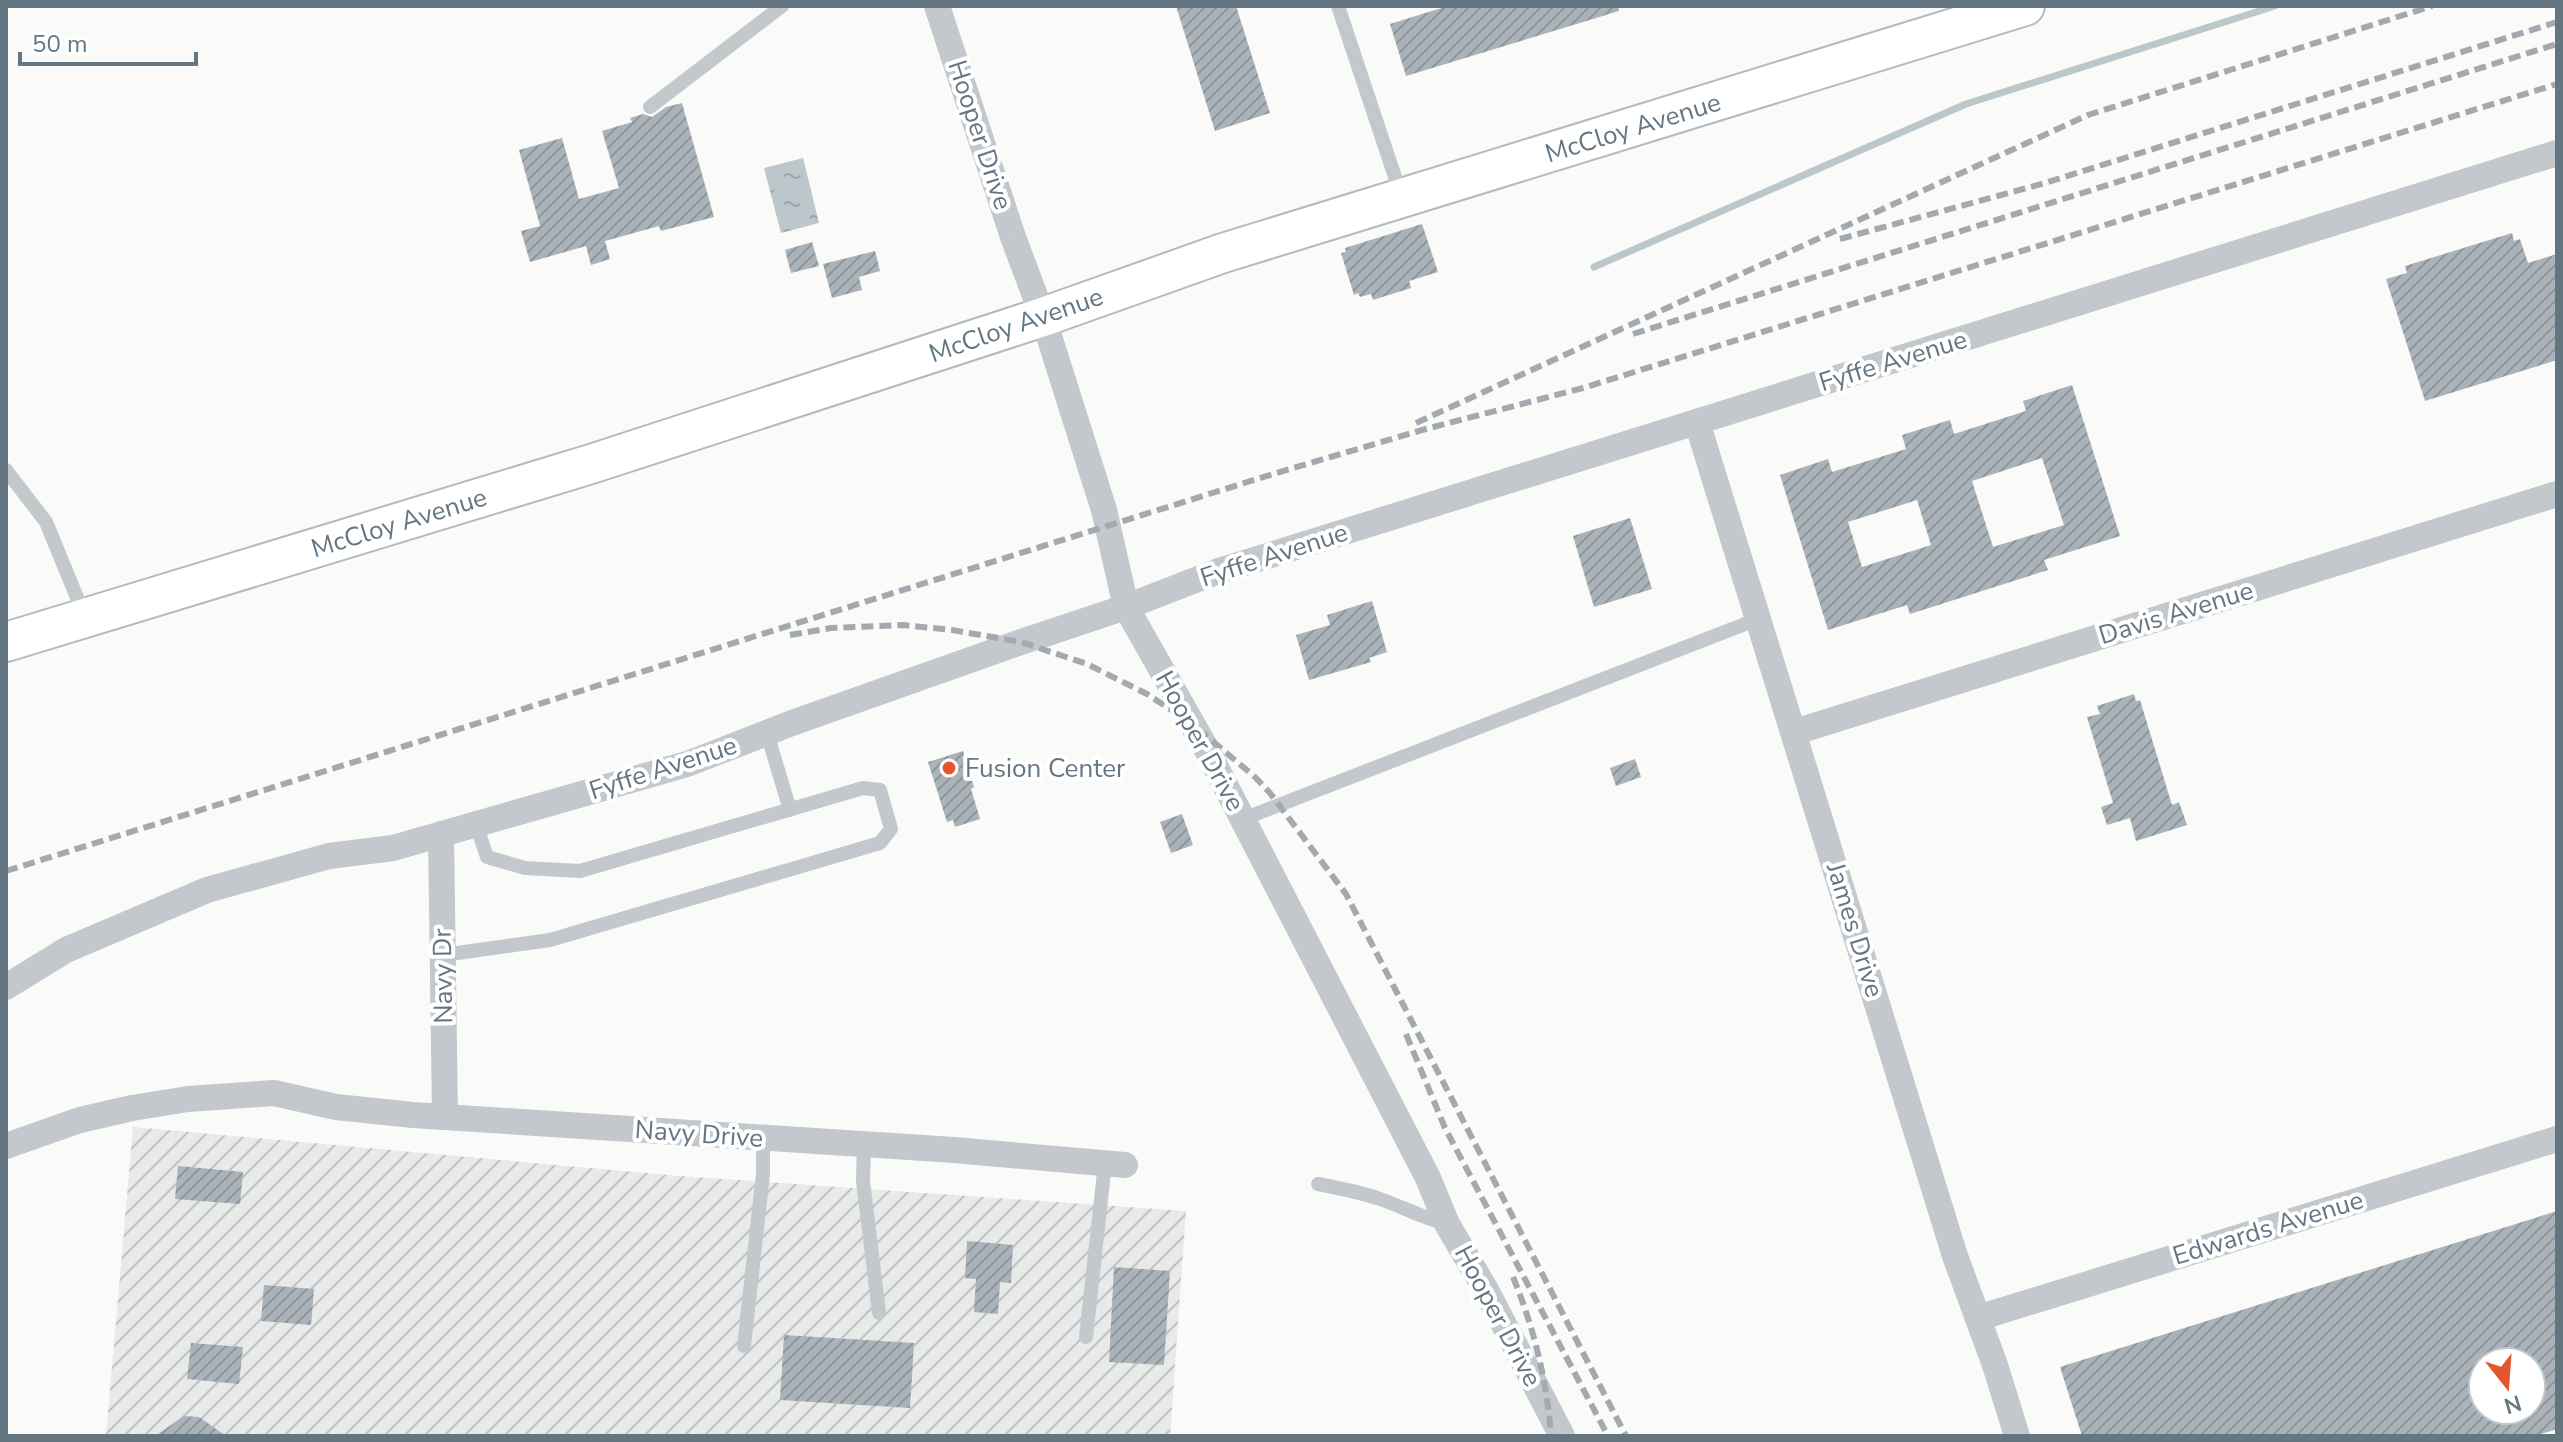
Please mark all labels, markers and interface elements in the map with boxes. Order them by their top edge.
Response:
scale bar [20,16,196,66]
text: 50 m [32,28,88,60]
street label: Hooper Drive [939,56,1021,214]
street label: McCloy Avenue [1541,85,1725,171]
street label: McCloy Avenue [924,279,1108,371]
street label: Fyffe Avenue [1815,322,1971,400]
street label: McCloy Avenue [307,480,491,566]
street label: Fyffe Avenue [1196,515,1352,595]
street label: Davis Avenue [2094,573,2258,653]
street label: Hooper Drive [1147,665,1253,817]
street label: Fyffe Avenue [585,728,741,808]
place label: Fusion Center [965,751,1126,786]
marker: Fusion Center [940,759,958,777]
street label: James Drive [1818,857,1892,1002]
street label: Navy Dr [425,927,461,1024]
street label: Navy Drive [634,1112,764,1156]
street label: Edwards Avenue [2168,1182,2368,1274]
street label: Hooper Drive [1446,1239,1550,1393]
north arrow [2467,1346,2547,1426]
text: N [2500,1387,2525,1421]

